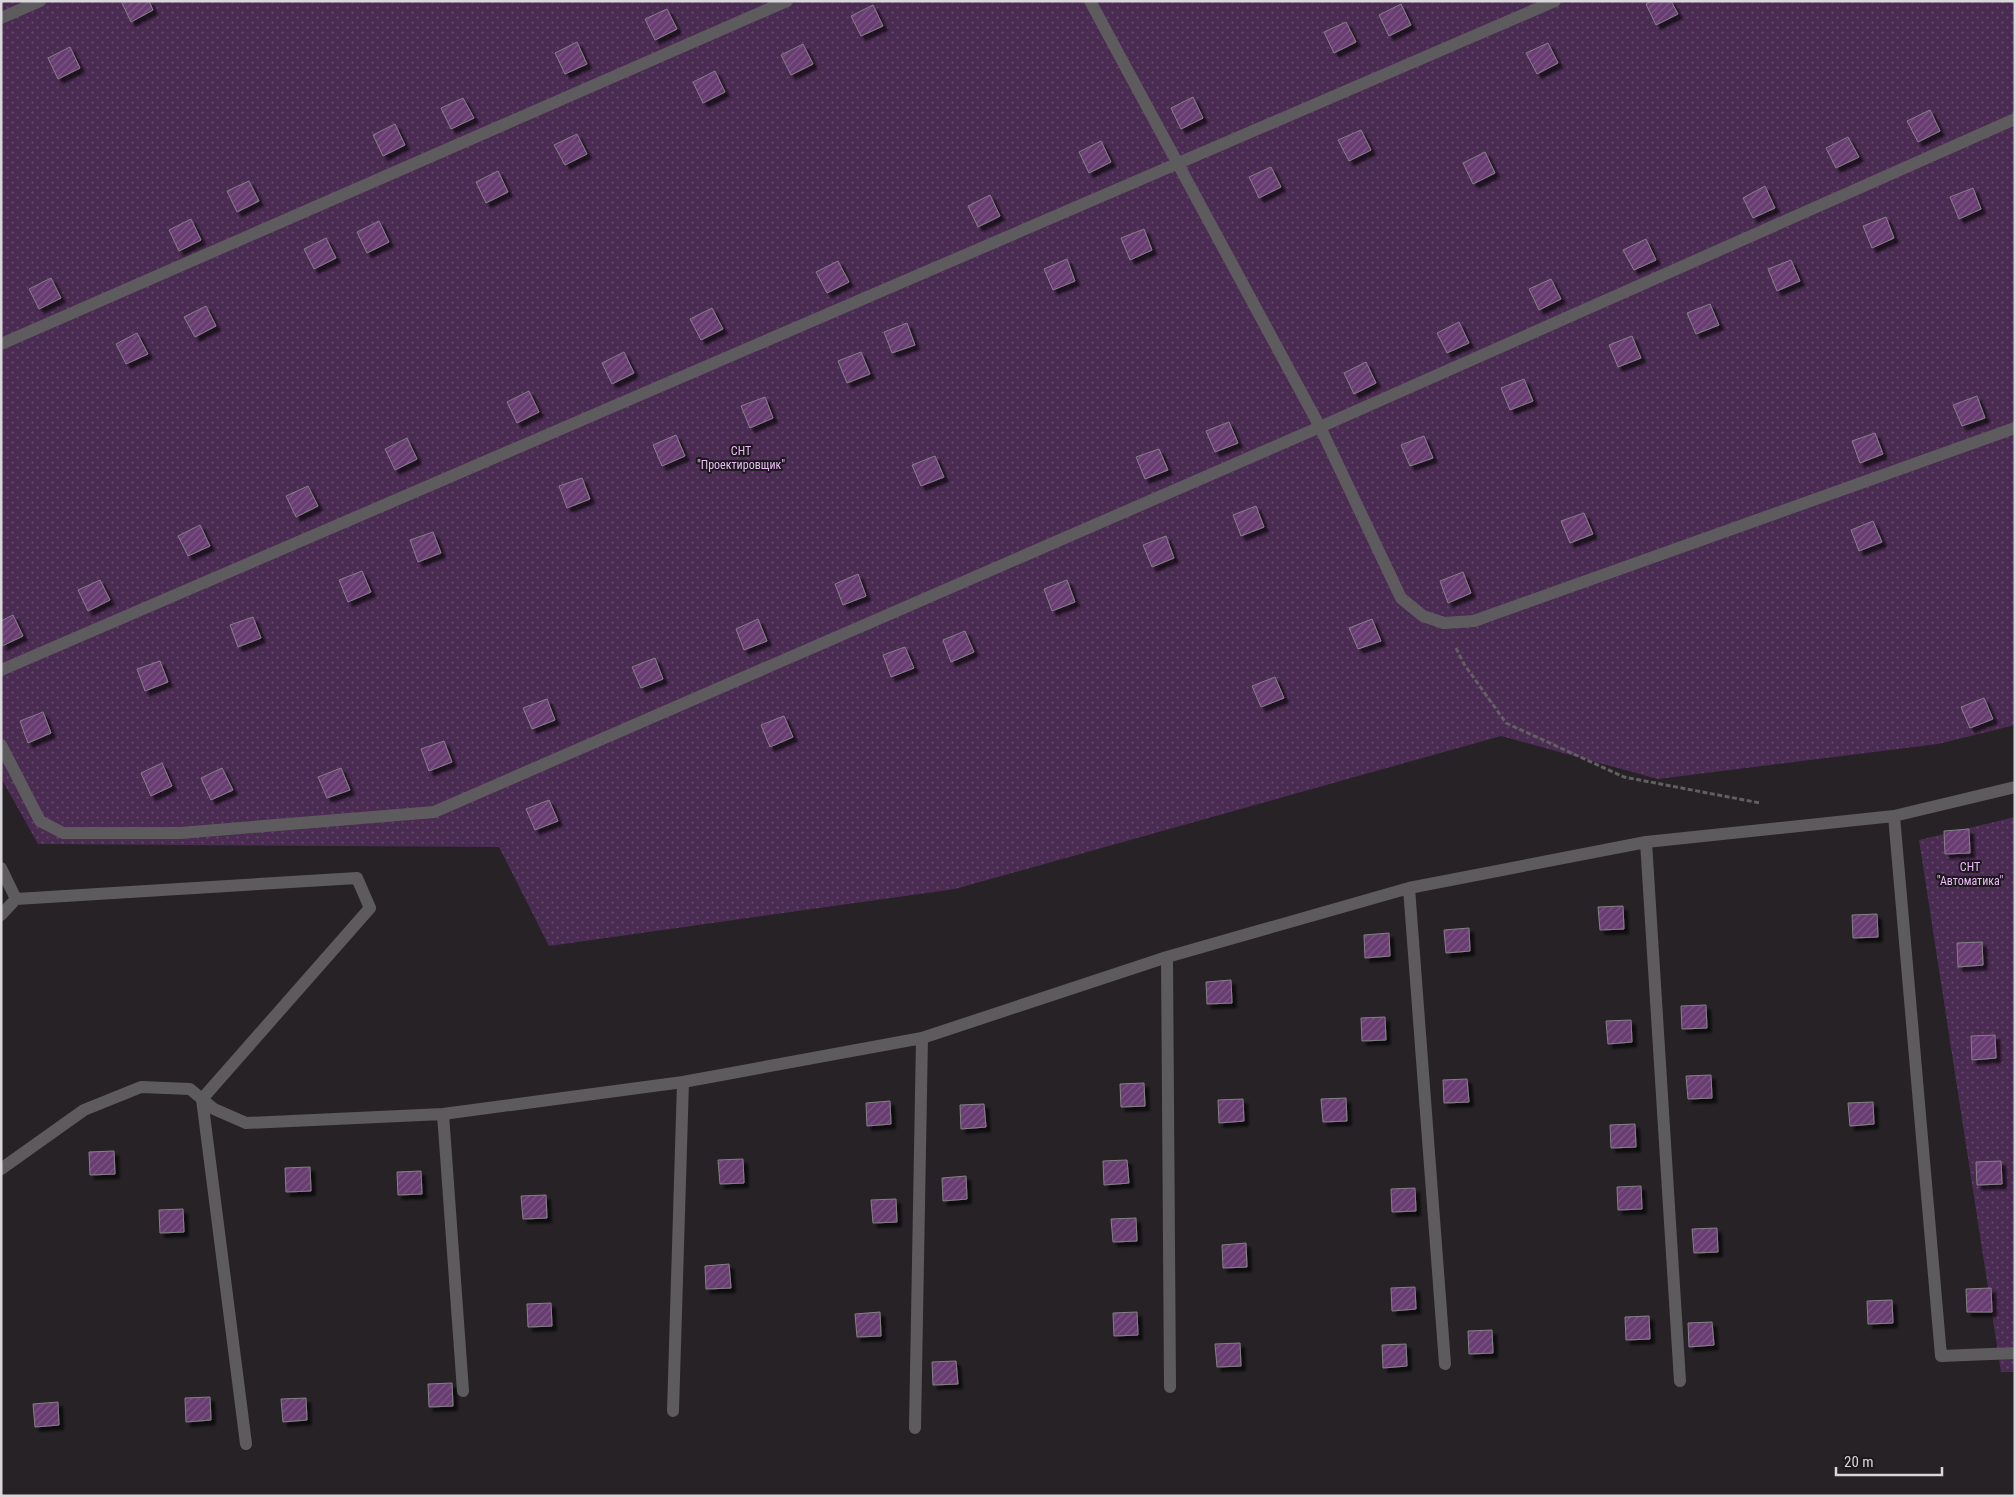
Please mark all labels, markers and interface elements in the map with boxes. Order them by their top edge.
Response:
park label: СНТ "Проектировщик" [697,444,785,472]
park label: СНТ "Автоматика" [1937,860,2003,888]
scale bar [1836,1444,1942,1476]
text: 20 m [1844,1453,1874,1471]

